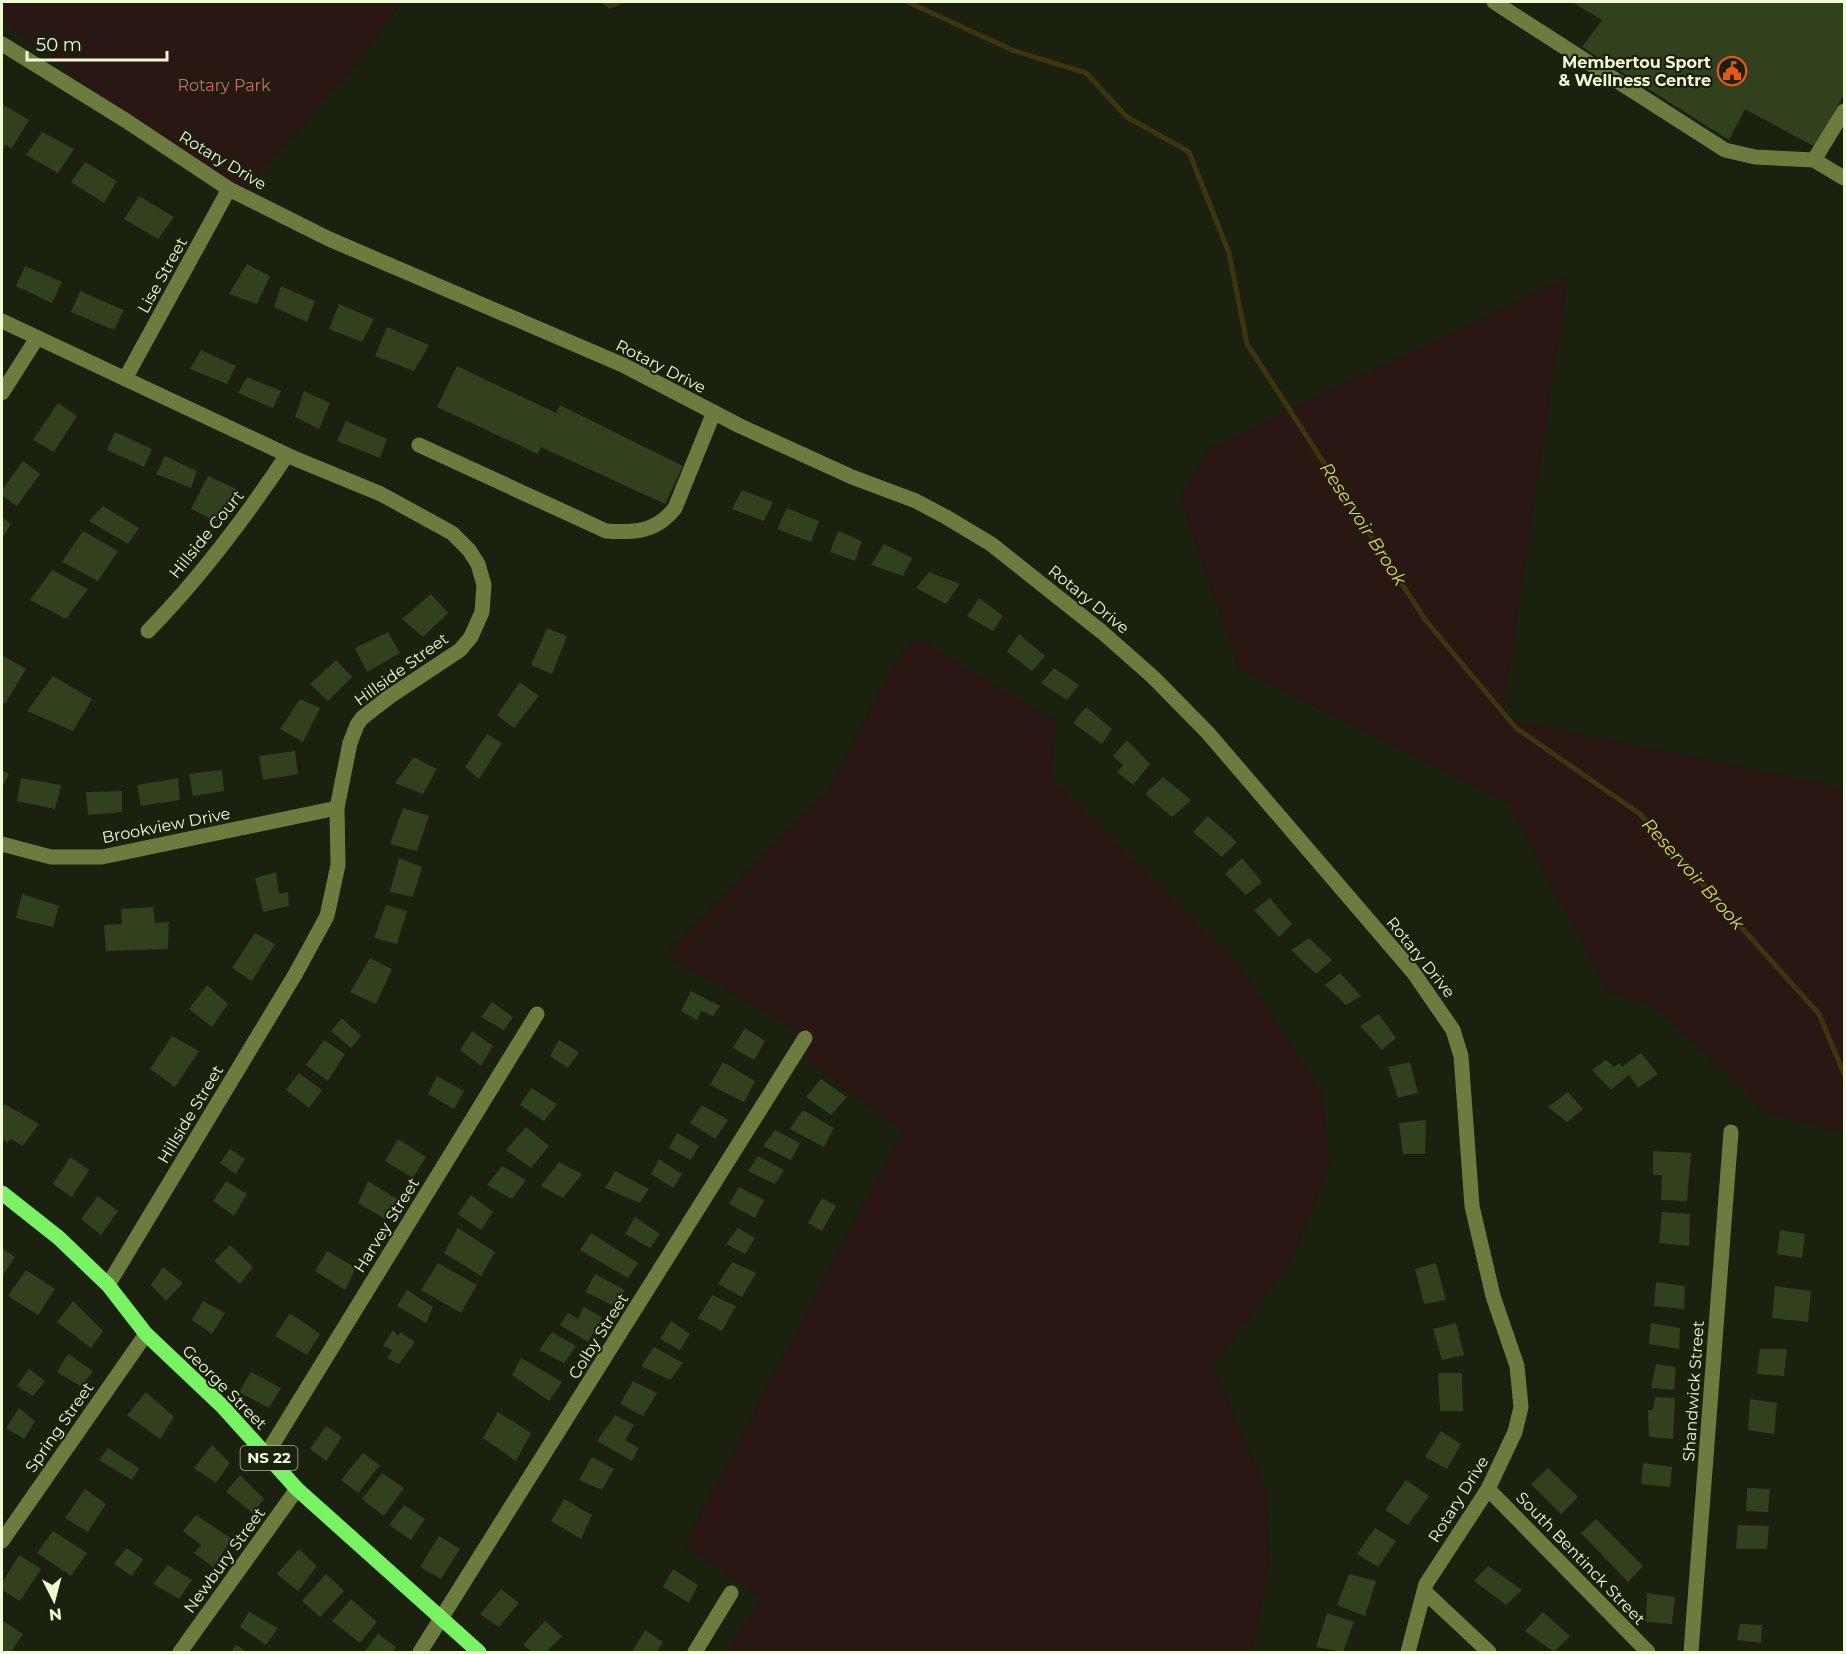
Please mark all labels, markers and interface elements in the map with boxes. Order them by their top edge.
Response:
scale bar [27,24,166,62]
text: 50 m [36,34,82,56]
place label: Membertou Sport & Wellness Centre [1558,53,1711,90]
public building icon: Membertou Sport & Wellness Centre [1716,55,1748,87]
park label: Rotary Park [178,76,271,95]
street label: Rotary Drive [176,127,270,194]
street label: Lise Street [134,234,191,316]
street label: Rotary Drive [613,336,709,397]
water label: Reservoir Brook [1315,458,1412,591]
street label: Hillside Court [165,486,248,582]
street label: Rotary Drive [1045,561,1133,638]
street label: Hillside Street [351,629,452,710]
street label: Brookview Drive [100,804,232,847]
water label: Reservoir Brook [1637,814,1750,935]
street label: Rotary Drive [1382,913,1459,1001]
street label: Hillside Street [154,1061,227,1167]
street label: Harvey Street [350,1174,423,1276]
street label: Colby Street [565,1290,632,1383]
street label: Shandwick Street [1679,1319,1708,1462]
street label: George Street [179,1341,271,1434]
street label: Spring Street [21,1378,98,1476]
road number: NS 22 [240,1446,298,1470]
street label: Rotary Drive [1424,1453,1493,1546]
street label: South Bentinck Street [1512,1488,1649,1629]
street label: Newbury Street [180,1503,269,1617]
north arrow [24,1570,84,1630]
text: N [48,1604,63,1625]

